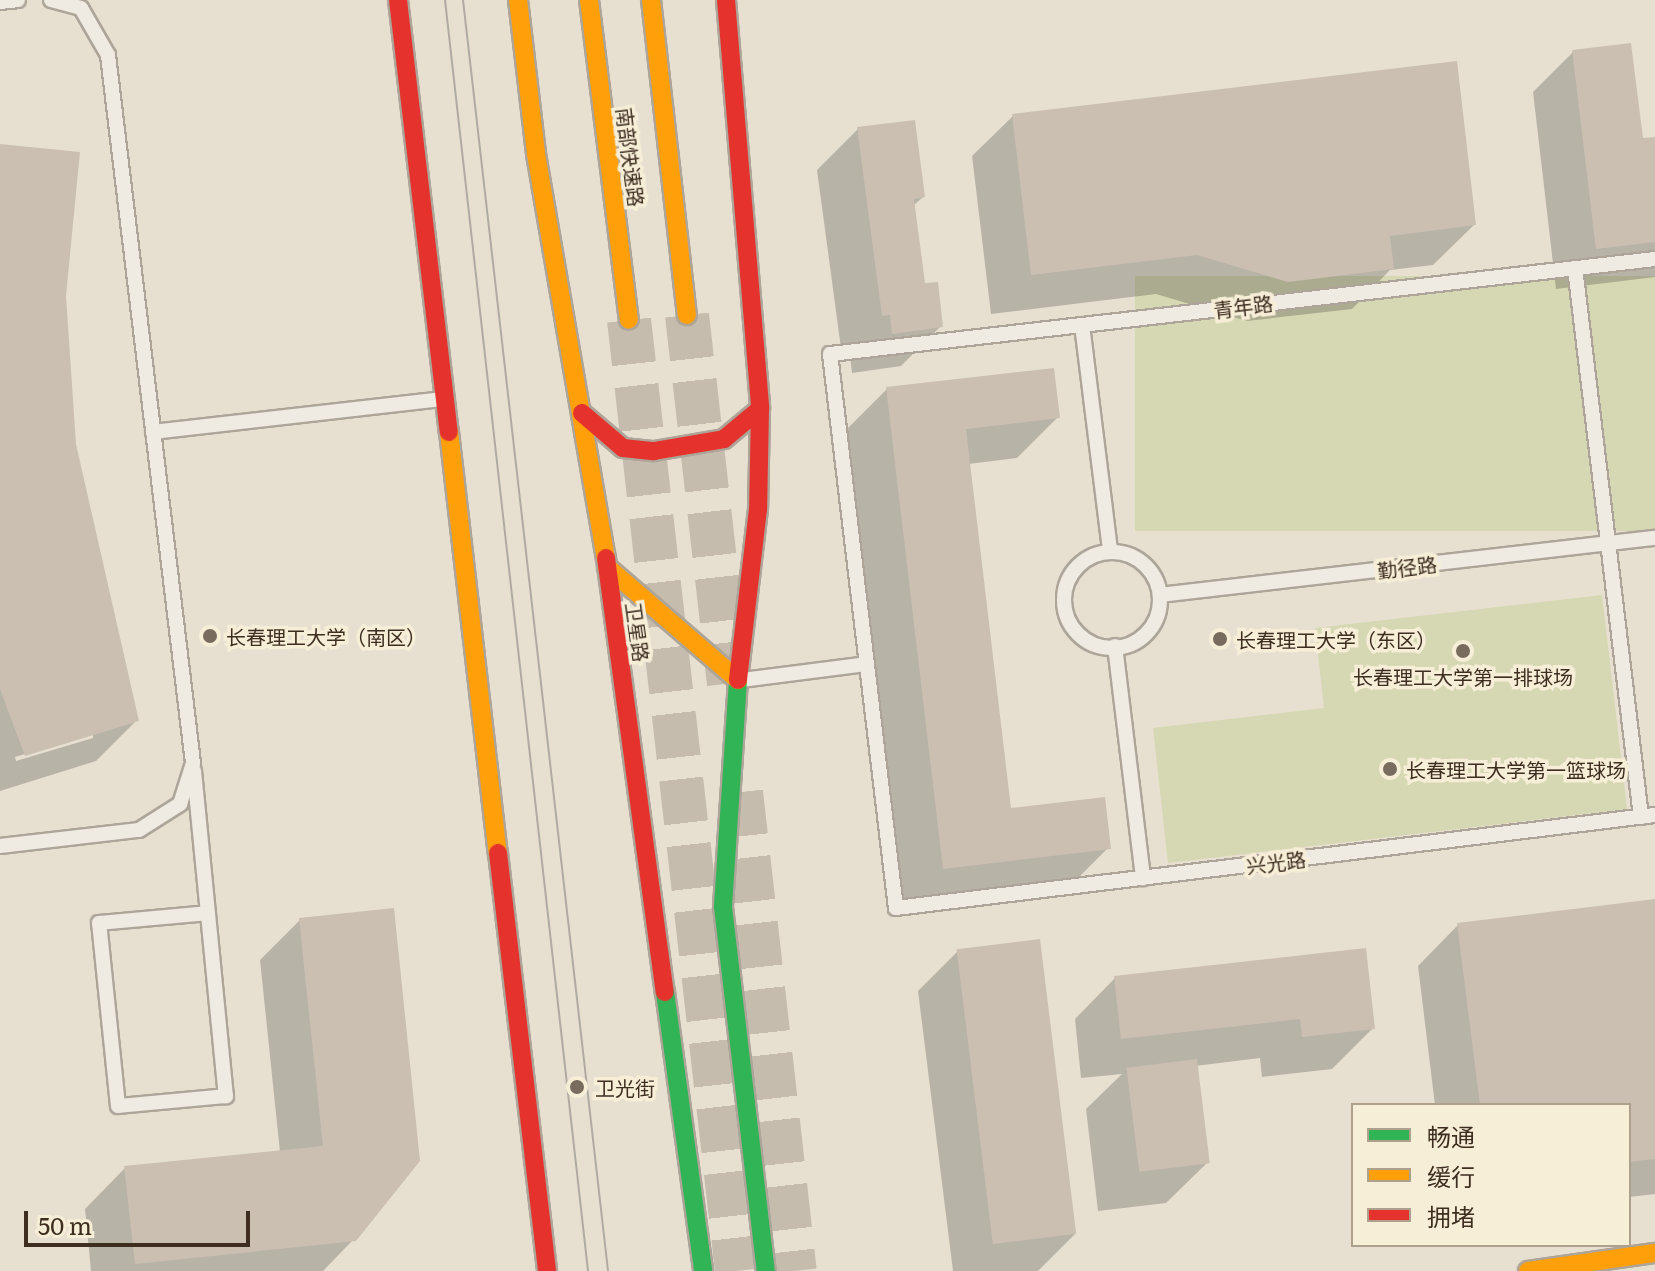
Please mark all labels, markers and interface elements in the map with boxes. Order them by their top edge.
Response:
street label: 南部快速路 [613,106,649,208]
street label: 青年路 [1212,290,1274,322]
street label: 勤径路 [1376,551,1438,583]
street label: 卫星路 [622,601,654,663]
place label: 长春理工大学（南区） [226,624,426,648]
marker: 长春理工大学（南区） [201,627,219,645]
place label: 长春理工大学（东区） [1236,627,1436,651]
marker: 长春理工大学（东区） [1211,630,1229,648]
marker: 长春理工大学第一排球场 [1454,642,1472,660]
place label: 长春理工大学第一排球场 [1353,664,1573,688]
place label: 长春理工大学第一篮球场 [1406,757,1626,781]
marker: 长春理工大学第一篮球场 [1381,760,1399,778]
street label: 兴光路 [1245,846,1307,878]
place label: 卫光街 [595,1075,655,1099]
marker: 卫光街 [566,1076,588,1098]
legend [1351,1103,1631,1247]
text: 畅通 [1427,1118,1475,1153]
text: 缓行 [1427,1158,1475,1193]
scale bar [28,1195,254,1245]
text: 拥堵 [1427,1198,1475,1233]
text: 50 m [38,1207,92,1242]

